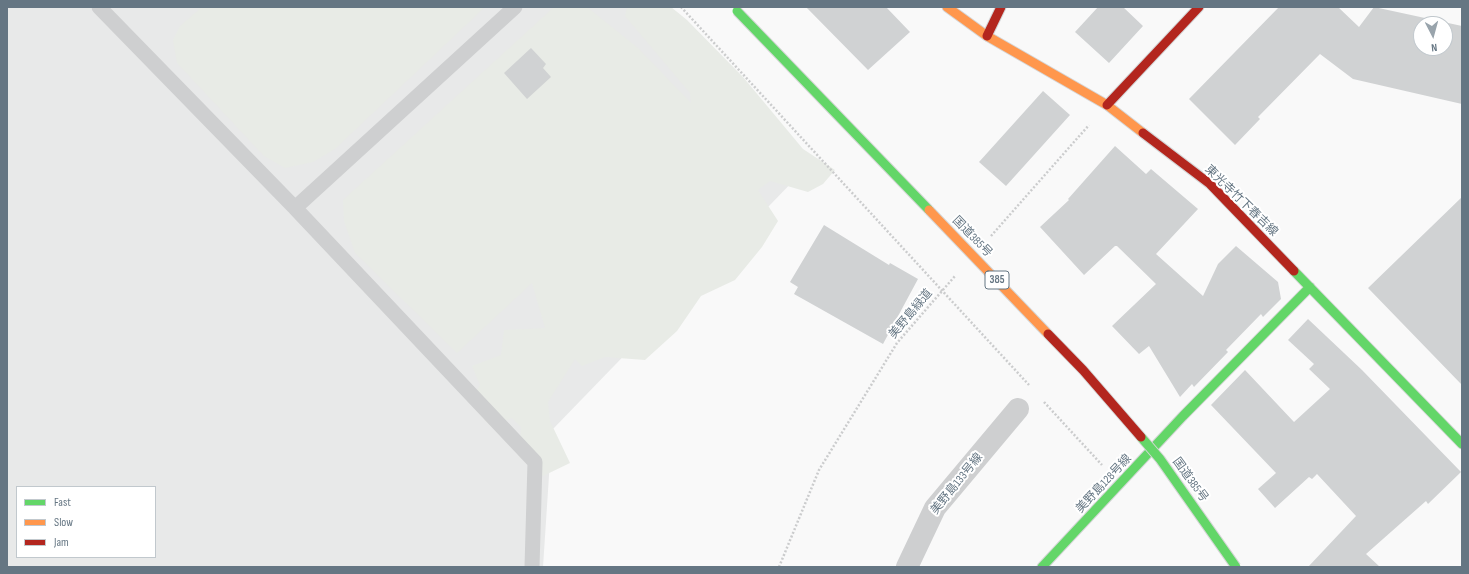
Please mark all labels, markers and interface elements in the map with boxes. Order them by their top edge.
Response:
north arrow [1413,16,1453,56]
text: N [1431,41,1438,54]
street label: 東光寺竹下春吉線 [1201,162,1281,240]
street label: 国道385号 [949,214,995,260]
road number: 385 [985,271,1009,289]
street label: 美野島緑道 [886,286,936,342]
street label: 美野島133号線 [928,451,986,517]
street label: 美野島128号線 [1073,452,1135,516]
street label: 国道385号 [1169,455,1211,505]
legend [16,486,156,558]
text: Fast [54,495,71,510]
text: Slow [54,515,73,530]
text: Jam [54,535,69,550]

